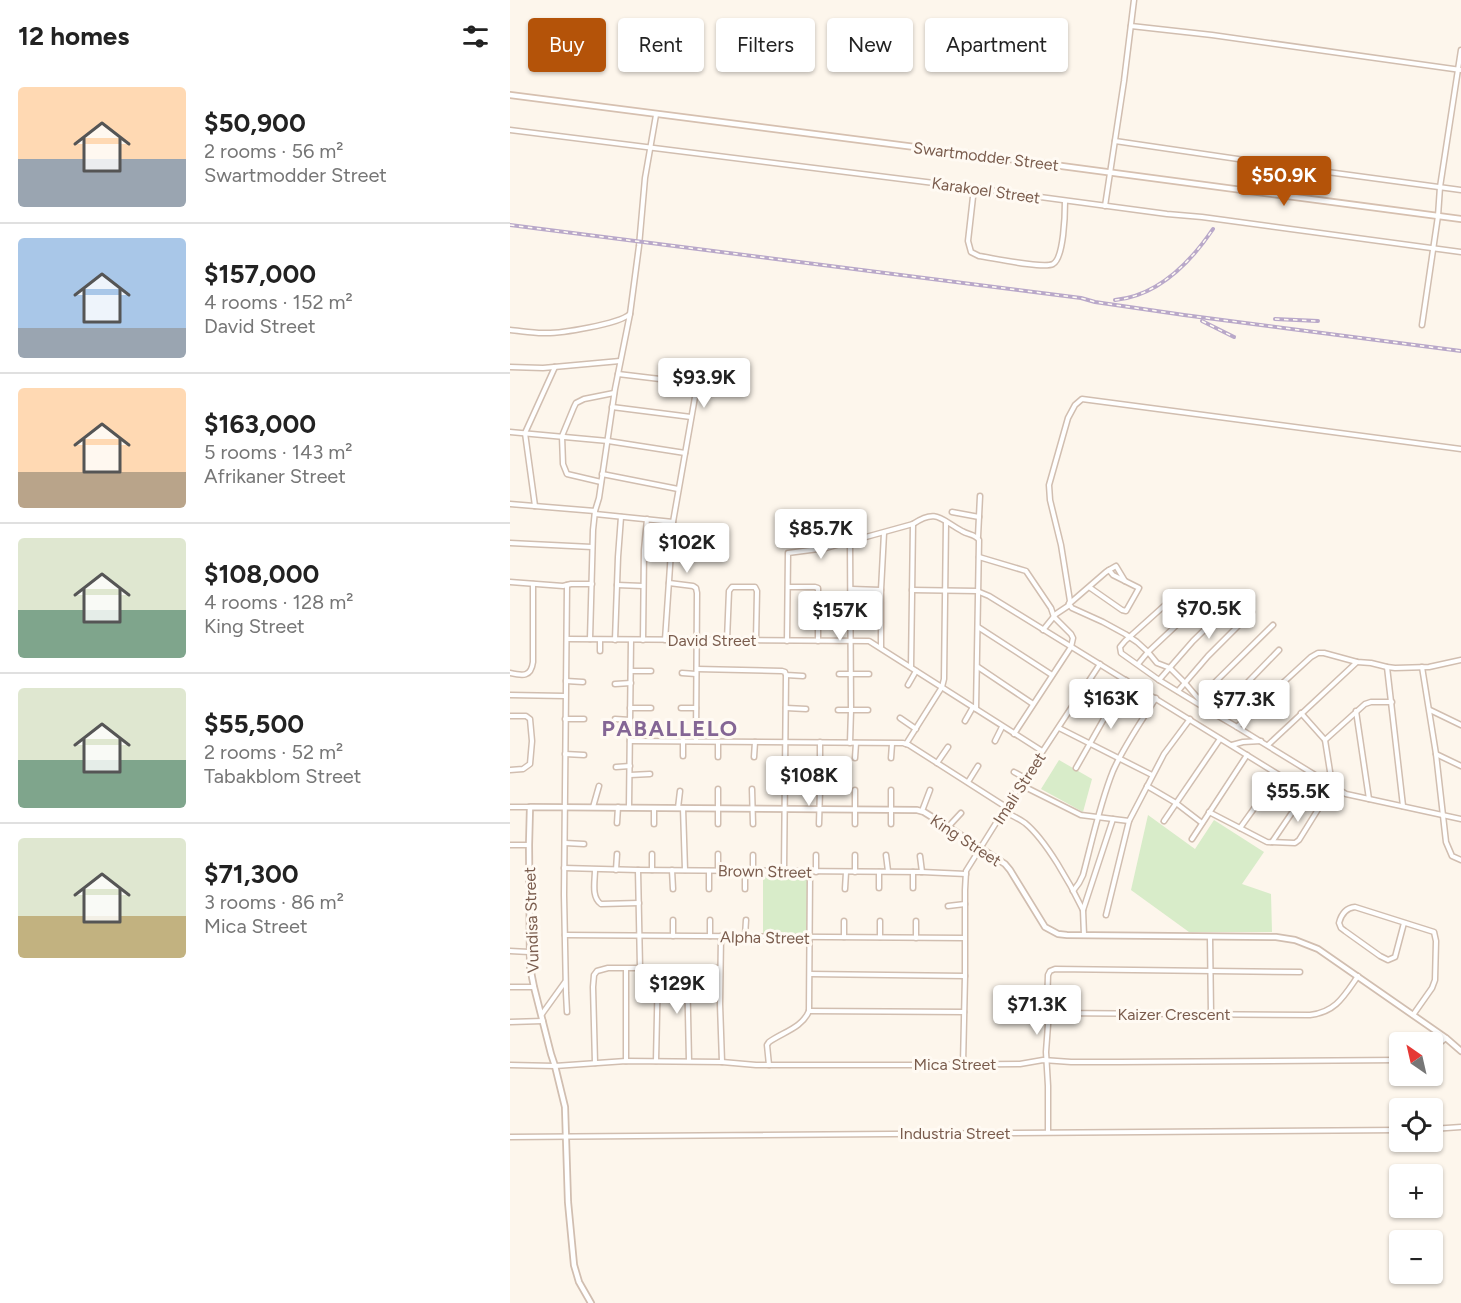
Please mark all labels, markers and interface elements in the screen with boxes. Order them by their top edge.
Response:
chip: Buy [528,18,606,72]
chip: Rent [618,18,704,72]
chip: Filters [716,18,815,72]
chip: New [827,18,913,72]
chip: Apartment [925,18,1068,72]
text: 12 homes [18,20,129,52]
icon: filters [459,20,492,53]
text: $50,900 [204,107,306,139]
icon: home [66,111,138,183]
street label: Swartmodder Street [912,138,1060,175]
text: 2 rooms · 56 m² [204,139,343,163]
pin: $50.9K [1235,156,1333,207]
text: Swartmodder Street [204,163,387,187]
text: $50.9K [1251,163,1317,187]
street label: Karakoel Street [931,173,1041,208]
text: $157,000 [204,258,316,290]
icon: home [66,262,138,334]
text: 4 rooms · 152 m² [204,290,353,314]
text: David Street [204,314,316,338]
pin: $93.9K [655,358,753,409]
text: $93.9K [672,365,736,389]
text: $163,000 [204,408,316,440]
icon: home [66,412,138,484]
text: 5 rooms · 143 m² [204,440,352,464]
text: Afrikaner Street [204,464,346,488]
pin: $85.7K [772,509,870,560]
text: $85.7K [789,516,853,540]
pin: $102K [645,523,729,574]
text: $102K [658,530,716,554]
text: $108,000 [204,558,319,590]
icon: home [66,562,138,634]
pin: $70.5K [1160,589,1258,640]
text: 4 rooms · 128 m² [204,590,354,614]
pin: $157K [798,591,882,642]
text: $70.5K [1176,596,1242,620]
text: $157K [812,598,868,622]
text: King Street [204,614,305,638]
street label: David Street [667,631,757,650]
pin: $163K [1069,679,1153,730]
pin: $77.3K [1195,680,1293,731]
text: $163K [1083,686,1139,710]
text: $77.3K [1213,687,1275,711]
text: $55,500 [204,708,304,740]
icon: home [66,712,138,784]
district label: PABALLELO [601,715,739,742]
text: 2 rooms · 52 m² [204,740,343,764]
street label: Imali Street [989,749,1050,828]
pin: $108K [767,756,851,807]
text: $108K [780,763,838,787]
text: Tabakblom Street [204,764,361,788]
pin: $55.5K [1249,772,1347,823]
text: $55.5K [1266,779,1330,803]
street label: King Street [927,811,1005,870]
text: $71,300 [204,858,299,890]
street label: Brown Street [718,861,812,882]
icon: home [66,862,138,934]
street label: Vundisa Street [520,867,543,973]
text: 3 rooms · 86 m² [204,890,344,914]
text: Mica Street [204,914,308,938]
street label: Alpha Street [720,927,810,948]
pin: $129K [635,964,719,1015]
text: $129K [649,971,705,995]
pin: $71.3K [988,985,1086,1036]
text: $71.3K [1007,992,1067,1016]
street label: Kaizer Crescent [1118,1005,1230,1024]
north arrow [1389,1032,1443,1086]
map controls [1389,1032,1443,1284]
street label: Mica Street [914,1055,996,1074]
button: locate [1389,1098,1443,1152]
street label: Industria Street [899,1124,1011,1143]
button: + [1389,1164,1443,1218]
button: − [1389,1230,1443,1284]

